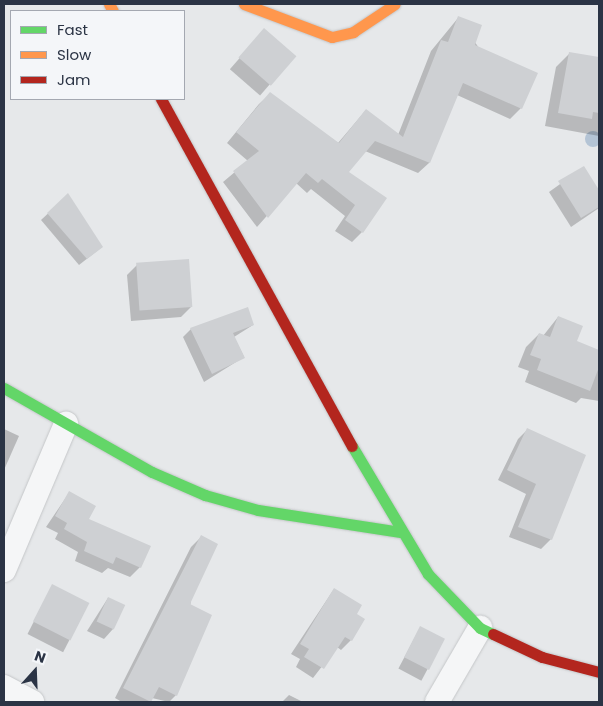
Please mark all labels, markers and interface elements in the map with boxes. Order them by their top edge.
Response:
legend [10,10,185,100]
text: Fast [57,19,88,40]
text: Slow [57,44,91,65]
text: Jam [57,69,91,90]
north arrow [10,646,60,696]
text: N [32,646,48,668]

